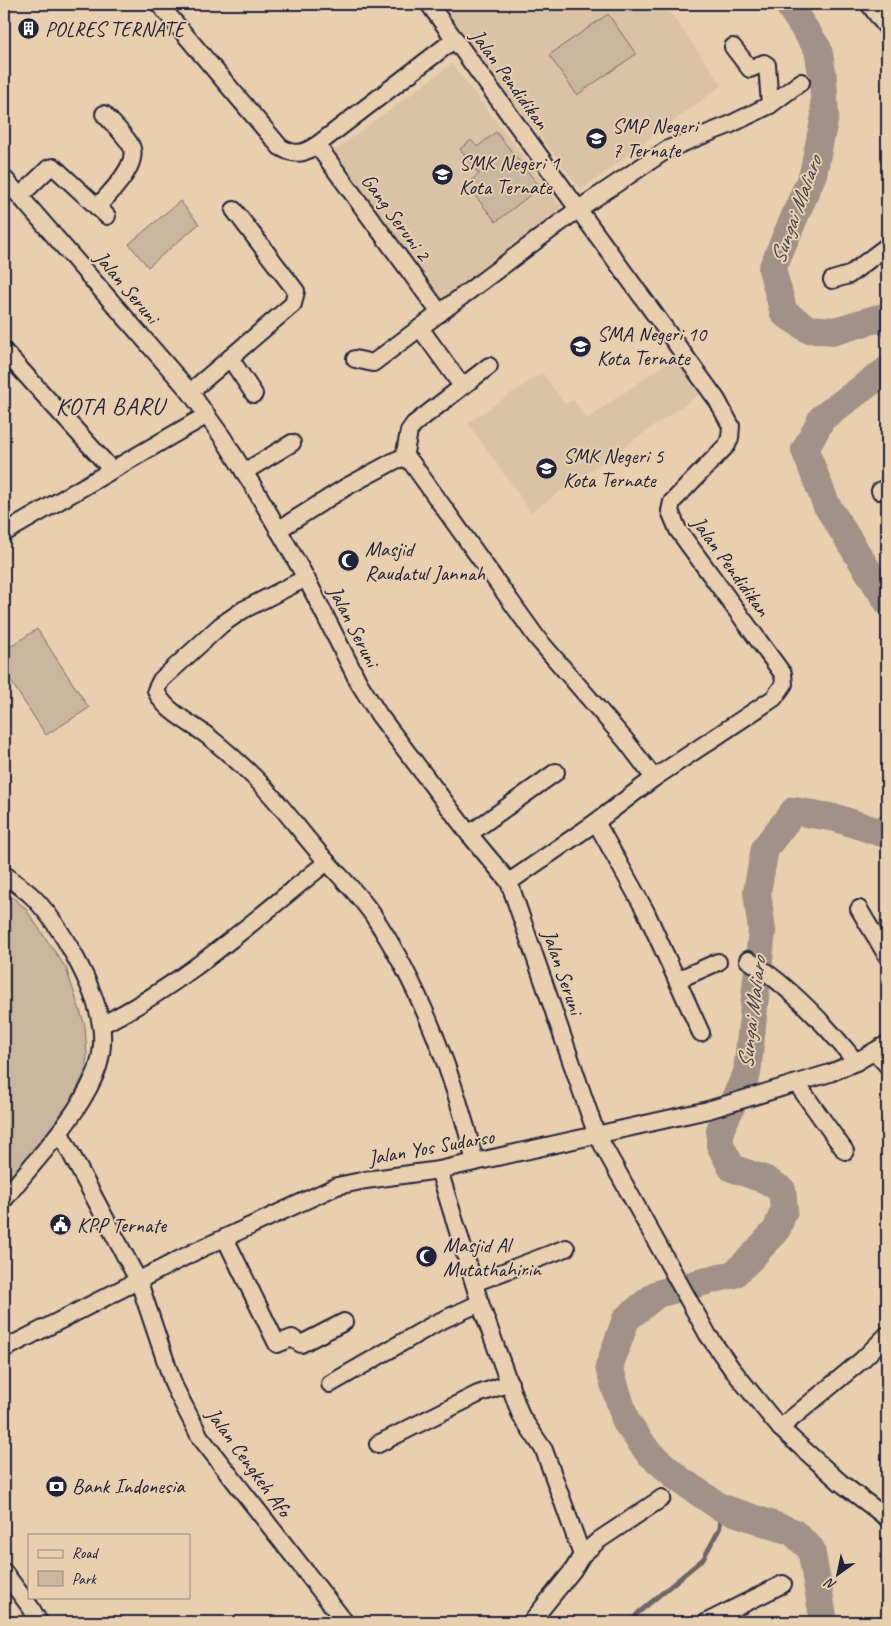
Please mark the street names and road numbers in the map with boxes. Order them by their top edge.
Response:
street label: Jalan Pendidikan [464,23,555,135]
street label: Gang Seruni 2 [356,168,437,267]
street label: Jalan Seruni [88,244,167,331]
street label: Jalan Pendidikan [685,510,776,622]
street label: Jalan Seruni [322,580,387,674]
street label: Jalan Seruni [536,925,591,1021]
street label: Jalan Yos Sudarso [365,1123,497,1171]
street label: Jalan Cengkeh Afo [200,1401,299,1524]

